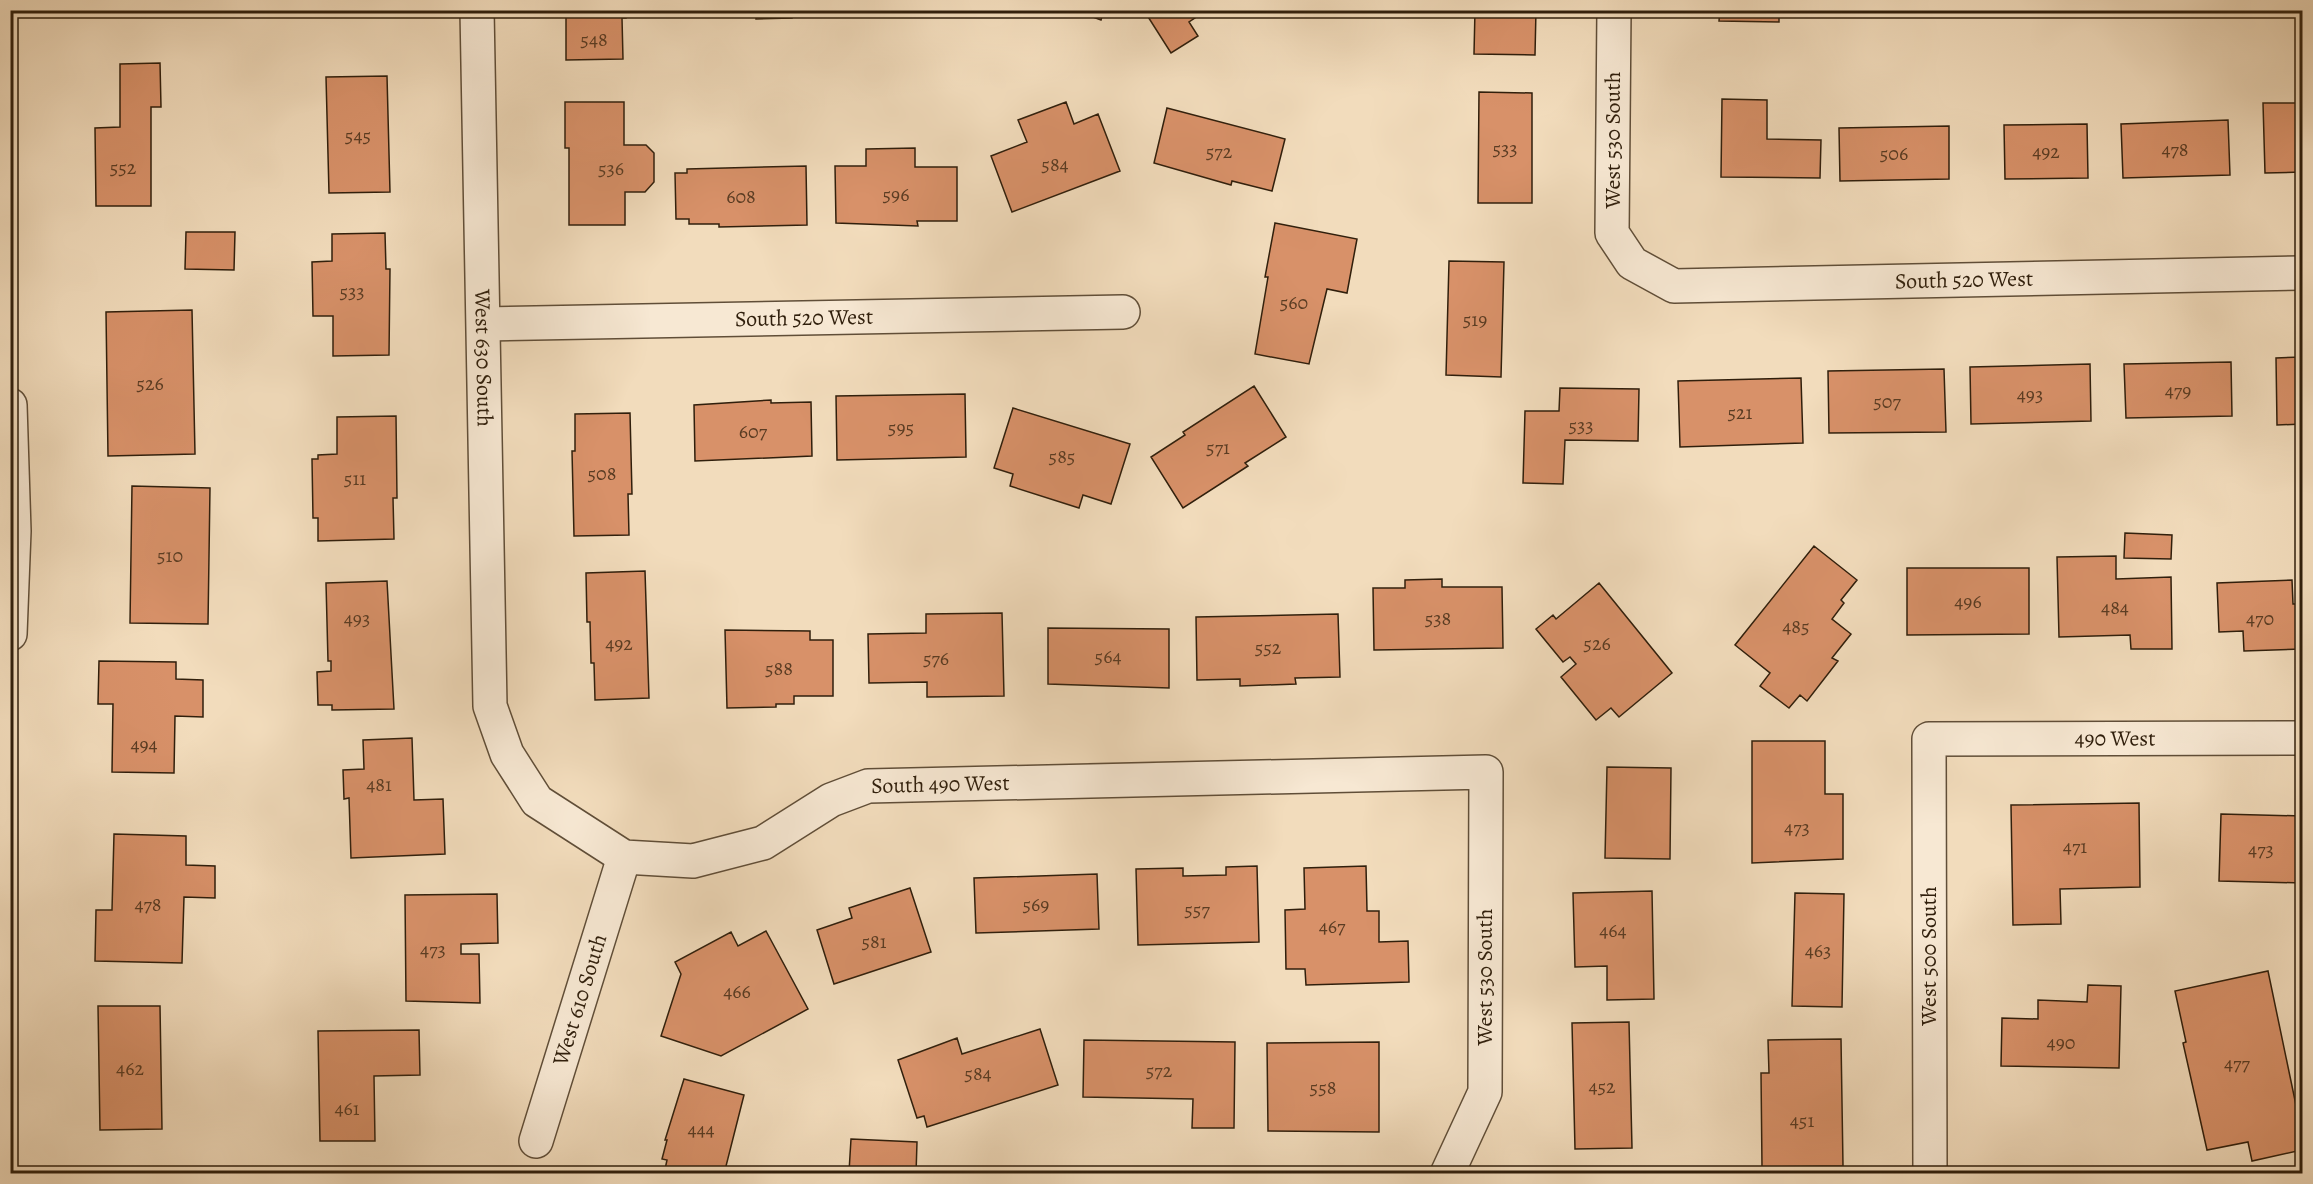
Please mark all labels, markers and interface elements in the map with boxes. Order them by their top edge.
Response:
house number: 548 [580,26,608,53]
street label: West 530 South [1598,71,1628,209]
house number: 545 [345,122,371,149]
house number: 533 [1492,135,1518,162]
house number: 478 [2161,136,2189,163]
house number: 572 [1206,138,1233,165]
house number: 492 [2032,138,2060,165]
house number: 506 [1880,140,1908,167]
house number: 584 [1041,151,1069,178]
house number: 552 [110,154,137,181]
house number: 536 [598,155,624,182]
house number: 596 [883,181,909,208]
house number: 608 [726,183,756,210]
street label: South 520 West [1895,264,2033,296]
house number: 533 [339,278,365,305]
street label: West 630 South [467,288,500,427]
house number: 560 [1280,289,1308,316]
street label: South 520 West [735,302,873,334]
house number: 519 [1463,306,1487,333]
house number: 526 [136,370,164,397]
house number: 479 [2165,377,2191,404]
house number: 493 [2017,381,2043,408]
house number: 507 [1873,388,1901,415]
house number: 521 [1728,399,1753,426]
house number: 533 [1568,412,1594,439]
house number: 595 [888,414,914,441]
house number: 607 [739,418,768,445]
house number: 571 [1206,434,1230,461]
house number: 585 [1049,443,1075,470]
house number: 508 [588,460,616,487]
house number: 511 [344,465,366,492]
house number: 510 [157,542,183,569]
house number: 496 [1954,588,1982,615]
house number: 484 [2101,594,2129,621]
house number: 493 [344,605,370,632]
house number: 538 [1425,605,1451,632]
house number: 470 [2246,605,2274,632]
house number: 485 [1782,613,1810,640]
house number: 492 [605,630,633,657]
house number: 526 [1583,630,1611,657]
house number: 552 [1255,634,1282,661]
house number: 564 [1095,643,1121,670]
house number: 576 [923,645,949,672]
house number: 588 [765,655,793,682]
street label: 490 West [2074,723,2155,754]
house number: 494 [130,731,158,758]
street label: South 490 West [871,768,1010,801]
house number: 481 [366,771,392,798]
house number: 473 [1784,814,1810,841]
house number: 471 [2063,833,2087,860]
house number: 473 [2248,836,2274,863]
street label: West 500 South [1914,886,1944,1027]
house number: 478 [134,891,162,918]
house number: 569 [1023,891,1049,918]
house number: 557 [1184,896,1210,923]
street label: West 530 South [1470,908,1500,1046]
house number: 467 [1319,913,1346,940]
house number: 464 [1599,917,1627,944]
house number: 581 [861,928,887,955]
street label: West 610 South [545,930,614,1070]
house number: 473 [420,936,446,963]
house number: 463 [1805,937,1831,964]
house number: 466 [723,978,751,1005]
house number: 490 [2047,1029,2075,1056]
house number: 477 [2224,1050,2251,1077]
house number: 462 [116,1055,144,1082]
house number: 572 [1146,1057,1173,1084]
house number: 584 [964,1060,992,1087]
house number: 452 [1588,1073,1616,1100]
house number: 558 [1310,1074,1336,1101]
house number: 461 [334,1095,360,1122]
house number: 451 [1790,1107,1814,1134]
house number: 444 [687,1116,715,1143]

